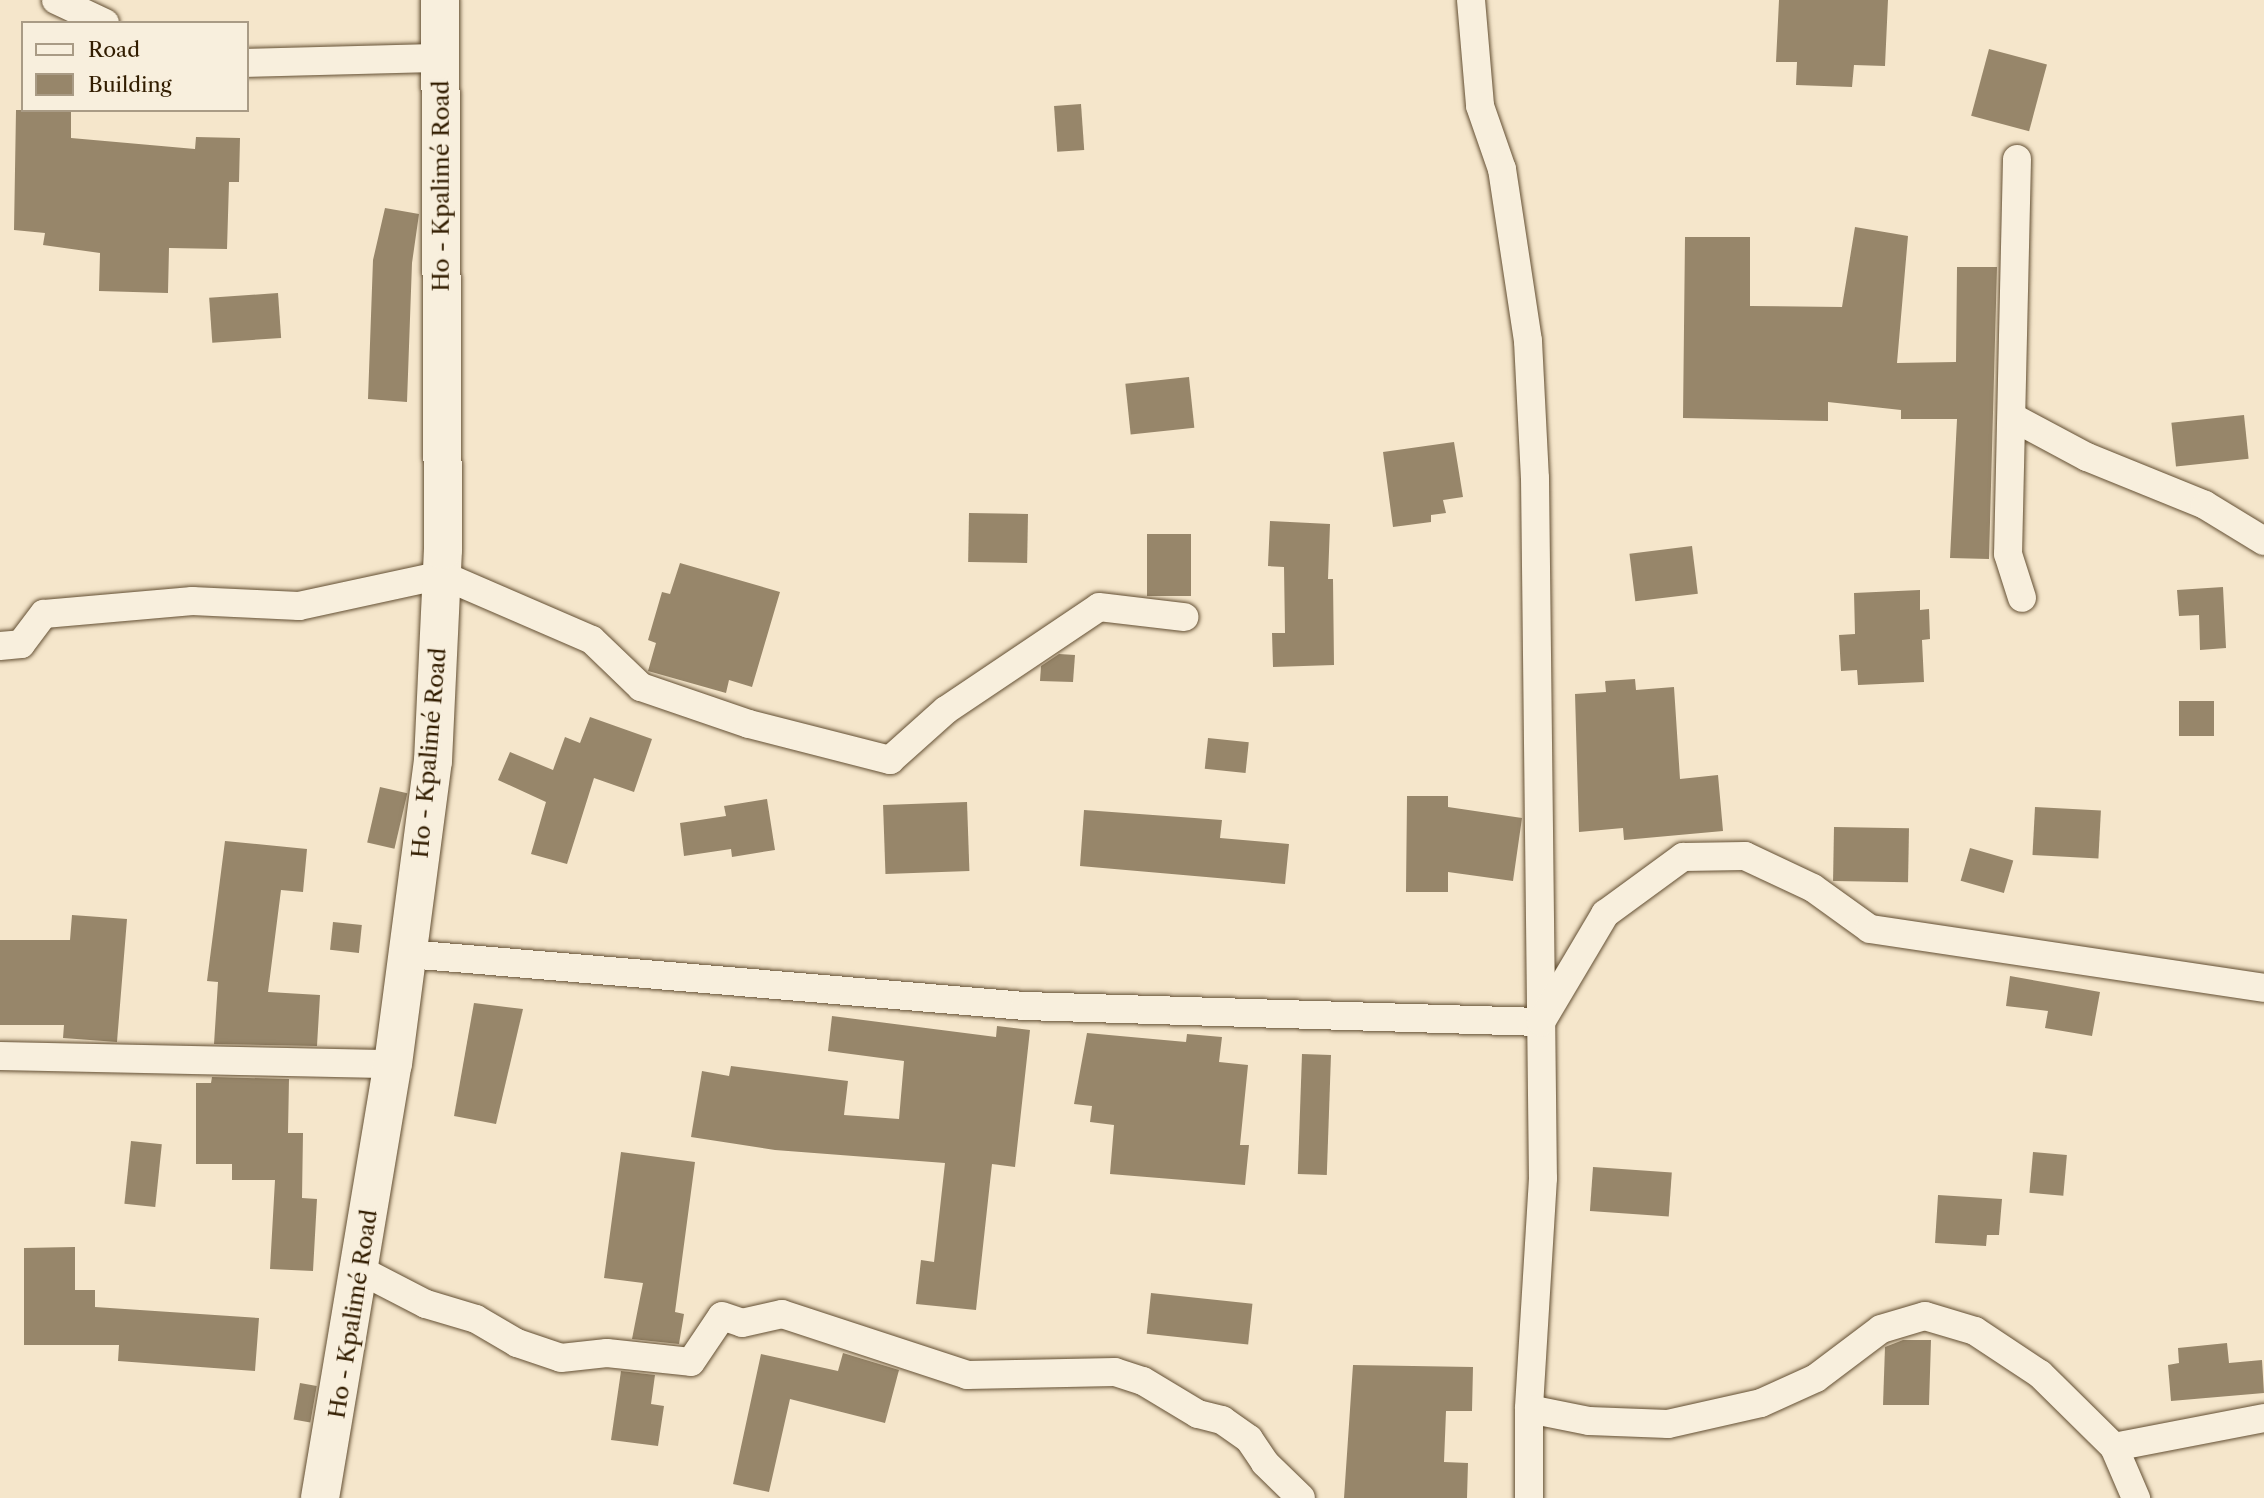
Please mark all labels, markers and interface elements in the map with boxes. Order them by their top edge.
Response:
legend [21,21,248,112]
text: Road [88,37,140,62]
text: Building [88,72,172,97]
street label: Ho - Kpalimé Road [427,80,455,292]
street label: Ho - Kpalimé Road [406,647,452,859]
street label: Ho - Kpalimé Road [323,1207,383,1421]

